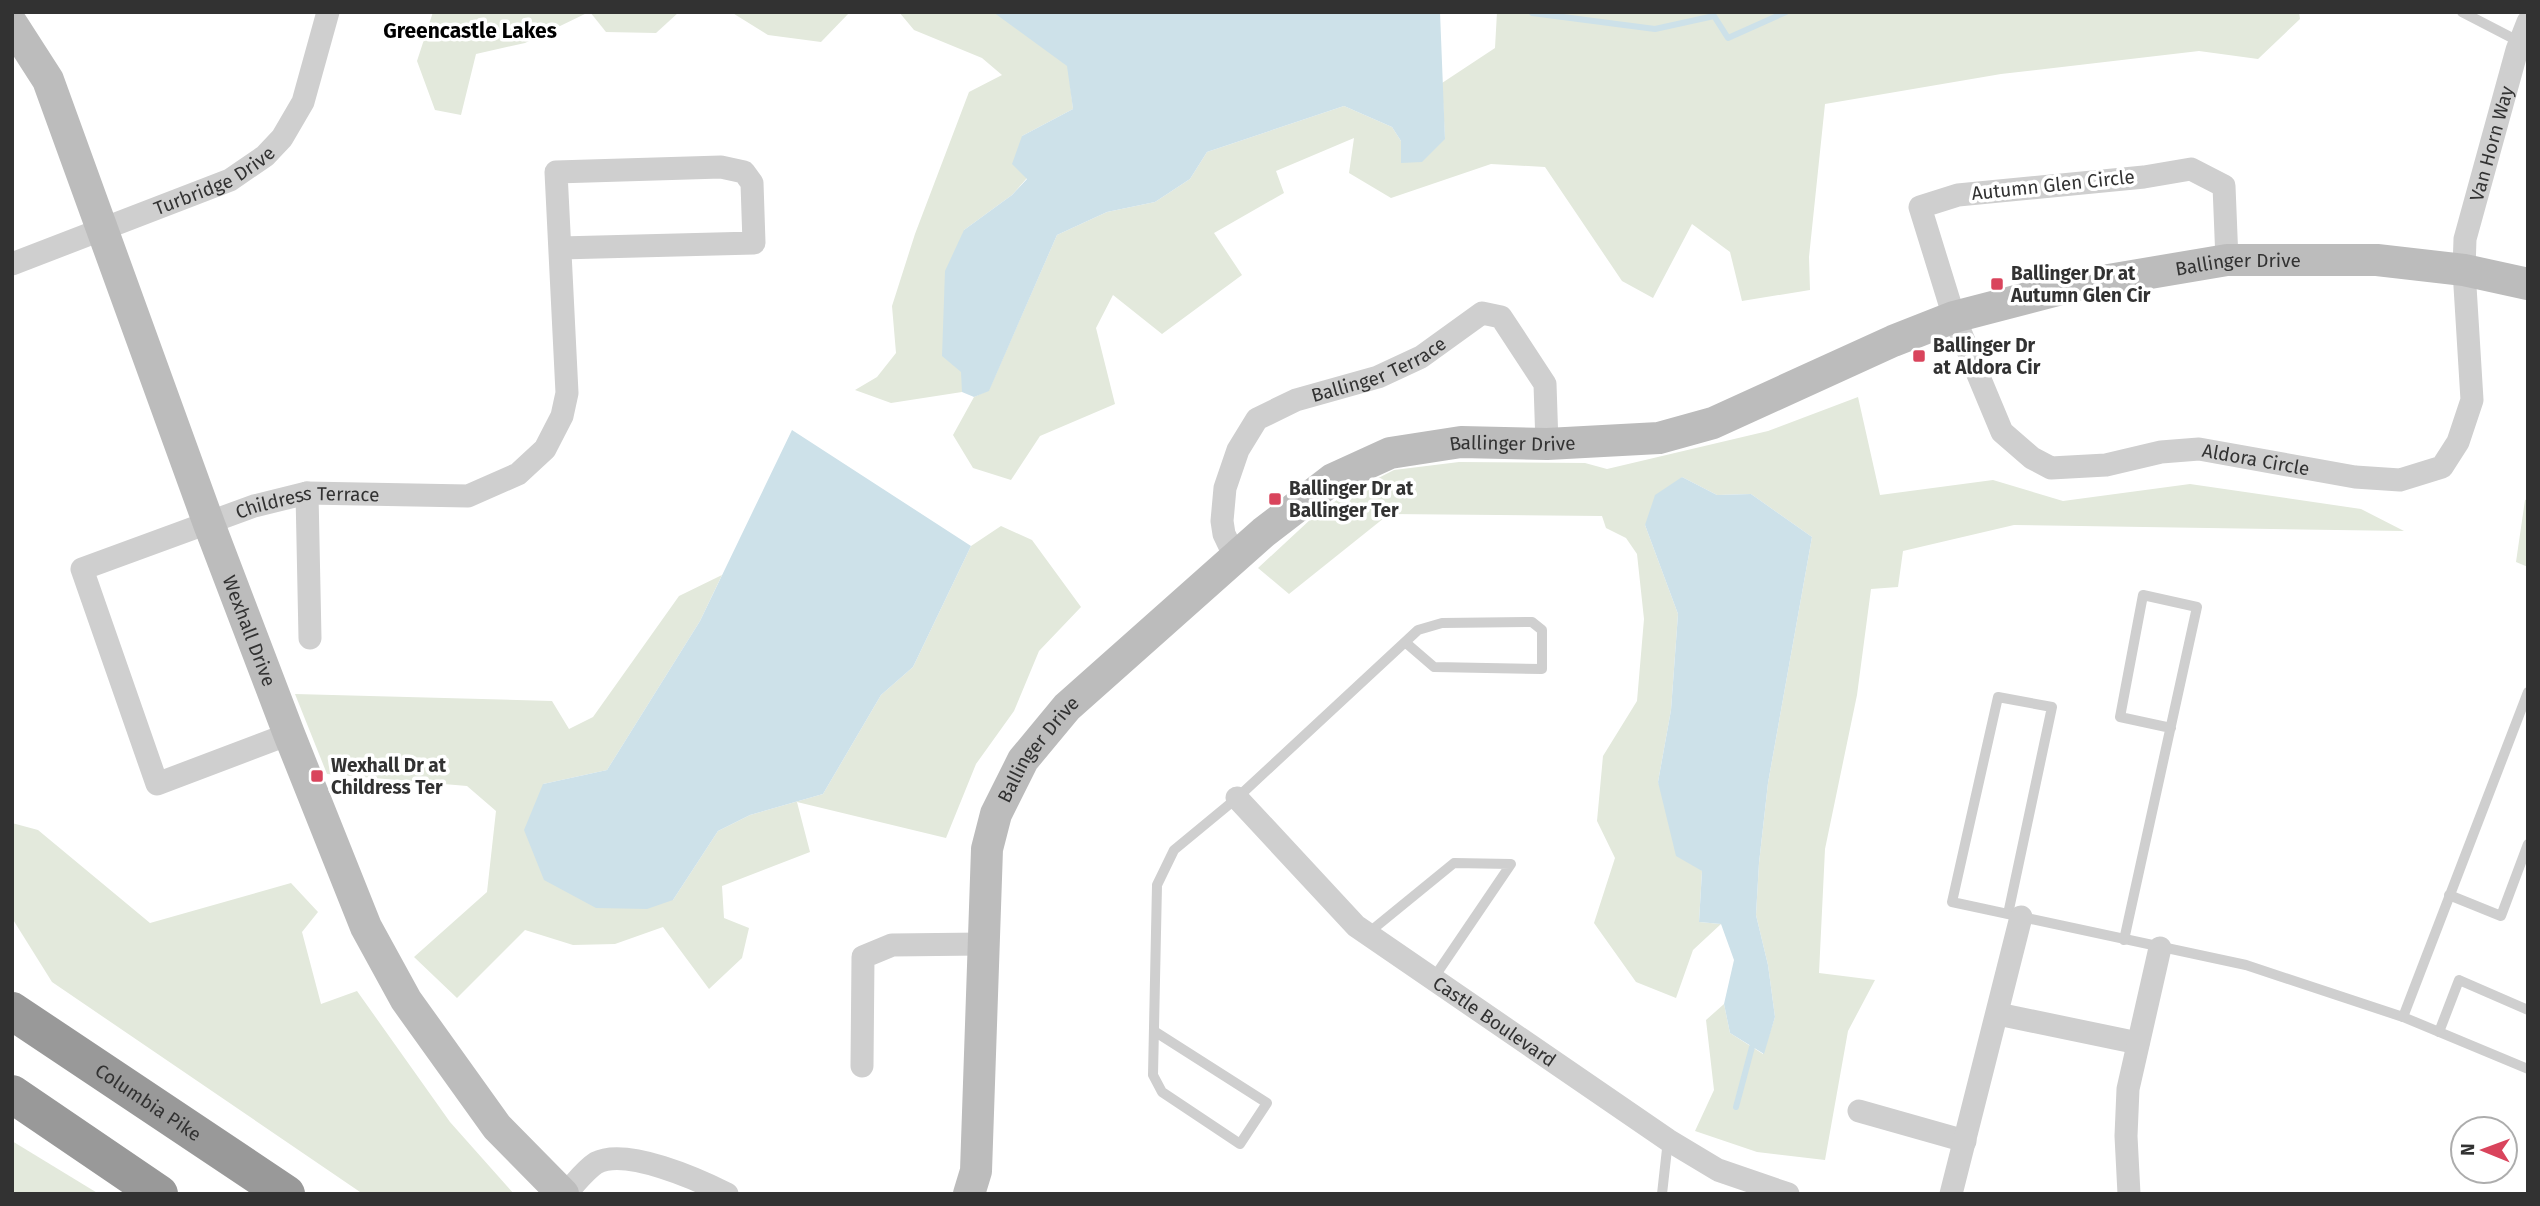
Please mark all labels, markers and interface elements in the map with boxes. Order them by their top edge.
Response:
district label: Greencastle Lakes [383,18,557,44]
street label: Van Horn Way [2464,83,2518,204]
street label: Turbridge Drive [150,141,280,220]
street label: Autumn Glen Circle [1970,165,2136,205]
street label: Ballinger Drive [2173,249,2301,280]
place label: Ballinger Dr at Autumn Glen Cir [2010,262,2151,307]
marker: Ballinger Dr at Autumn Glen Cir [1989,276,2005,292]
street label: Ballinger Terrace [1308,331,1450,407]
place label: Ballinger Dr at Aldora Cir [1933,334,2041,379]
marker: Ballinger Dr at Aldora Cir [1911,348,1927,364]
street label: Ballinger Drive [1448,430,1576,456]
street label: Aldora Circle [2200,438,2311,480]
place label: Ballinger Dr at Ballinger Ter [1289,477,1414,522]
street label: Childress Terrace [232,481,380,523]
marker: Ballinger Dr at Ballinger Ter [1267,491,1283,507]
street label: Wexhall Drive [218,572,281,689]
street label: Ballinger Drive [992,691,1083,806]
place label: Wexhall Dr at Childress Ter [331,754,447,799]
marker: Wexhall Dr at Childress Ter [309,768,325,784]
street label: Castle Boulevard [1429,971,1561,1071]
street label: Columbia Pike [91,1058,206,1146]
north arrow [2449,1115,2519,1185]
text: N [2456,1143,2479,1156]

